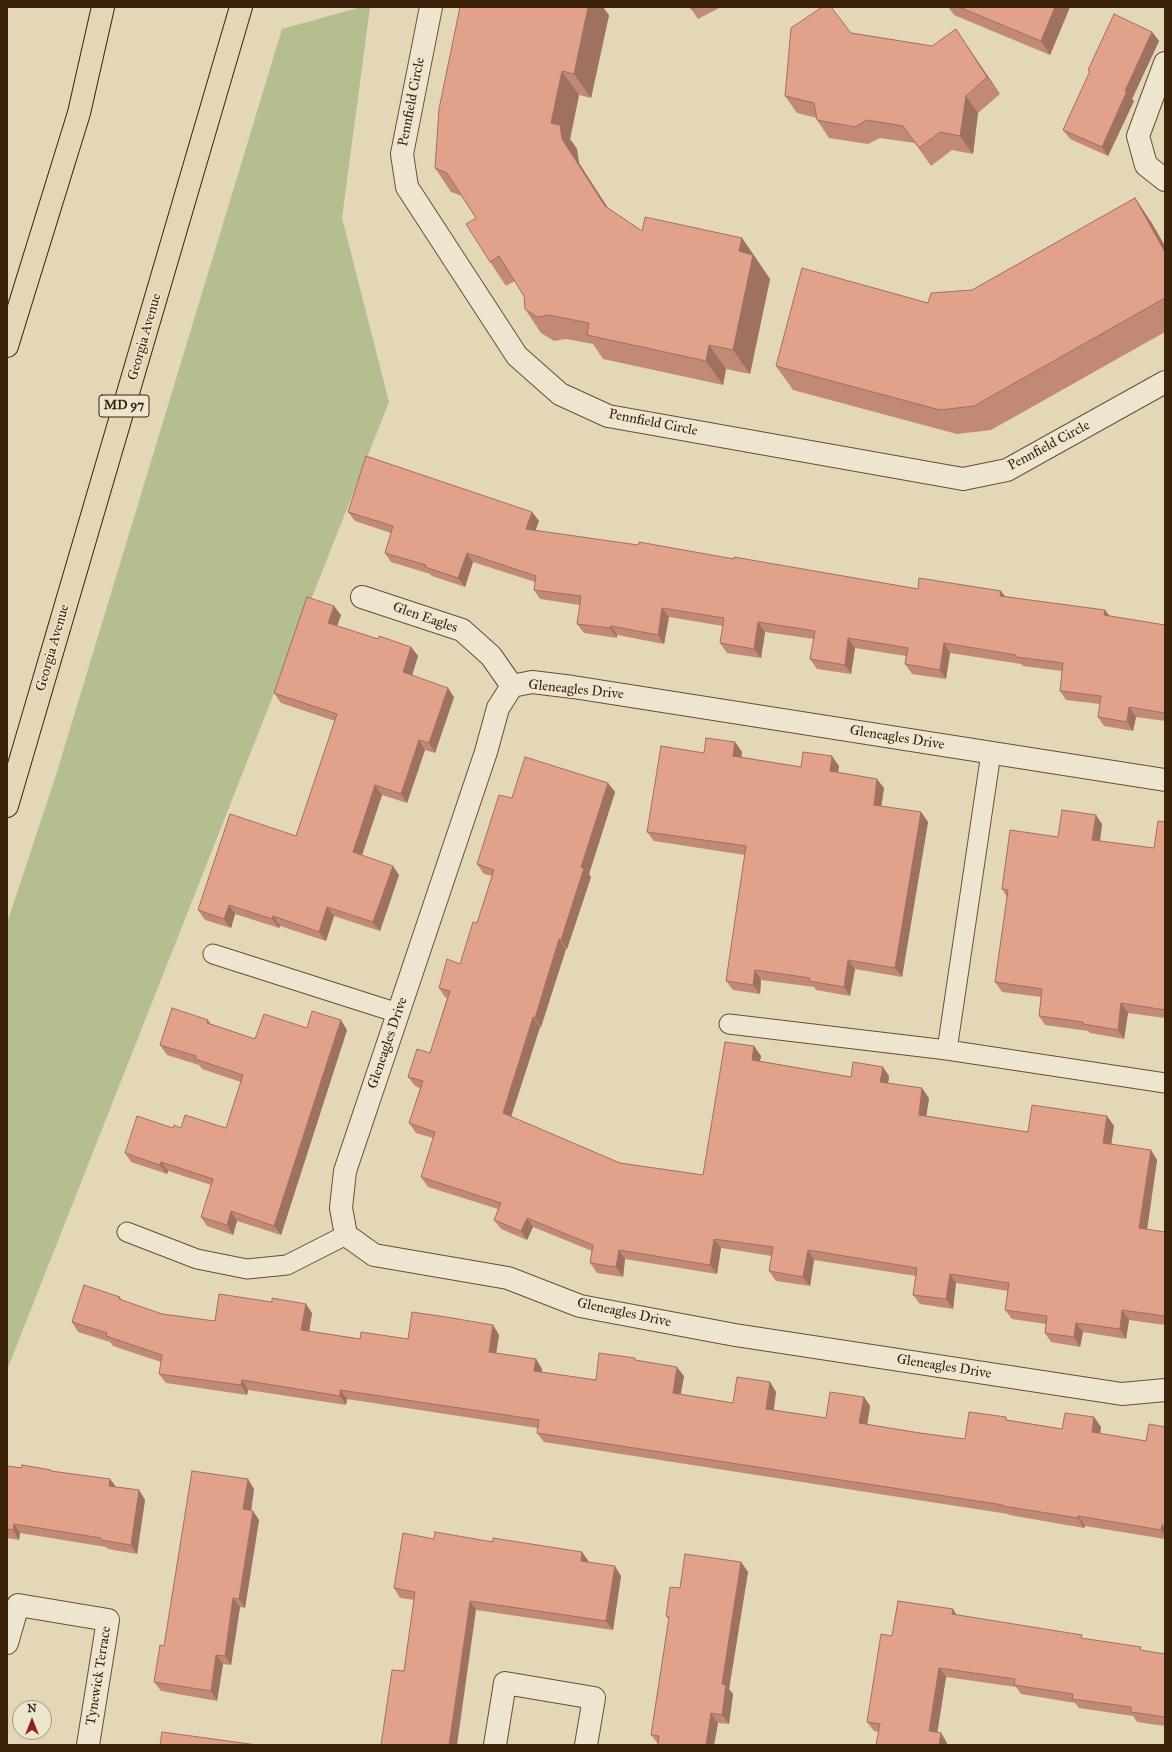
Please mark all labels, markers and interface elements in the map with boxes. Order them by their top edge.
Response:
street label: Pennfield Circle [395,56,429,148]
street label: Georgia Avenue [125,292,165,382]
road number: MD 97 [99,395,149,417]
street label: Pennfield Circle [607,406,699,440]
street label: Pennfield Circle [1005,417,1093,475]
street label: Glen Eagles [390,599,460,637]
street label: Georgia Avenue [33,603,73,693]
street label: Gleneagles Drive [528,677,624,703]
street label: Gleneagles Drive [848,722,946,754]
street label: Gleneagles Drive [364,995,412,1091]
street label: Gleneagles Drive [575,1295,673,1331]
street label: Gleneagles Drive [895,1351,993,1383]
street label: Tynewick Terrace [83,1625,115,1727]
north arrow [12,1700,52,1740]
text: N [27,1702,37,1715]

